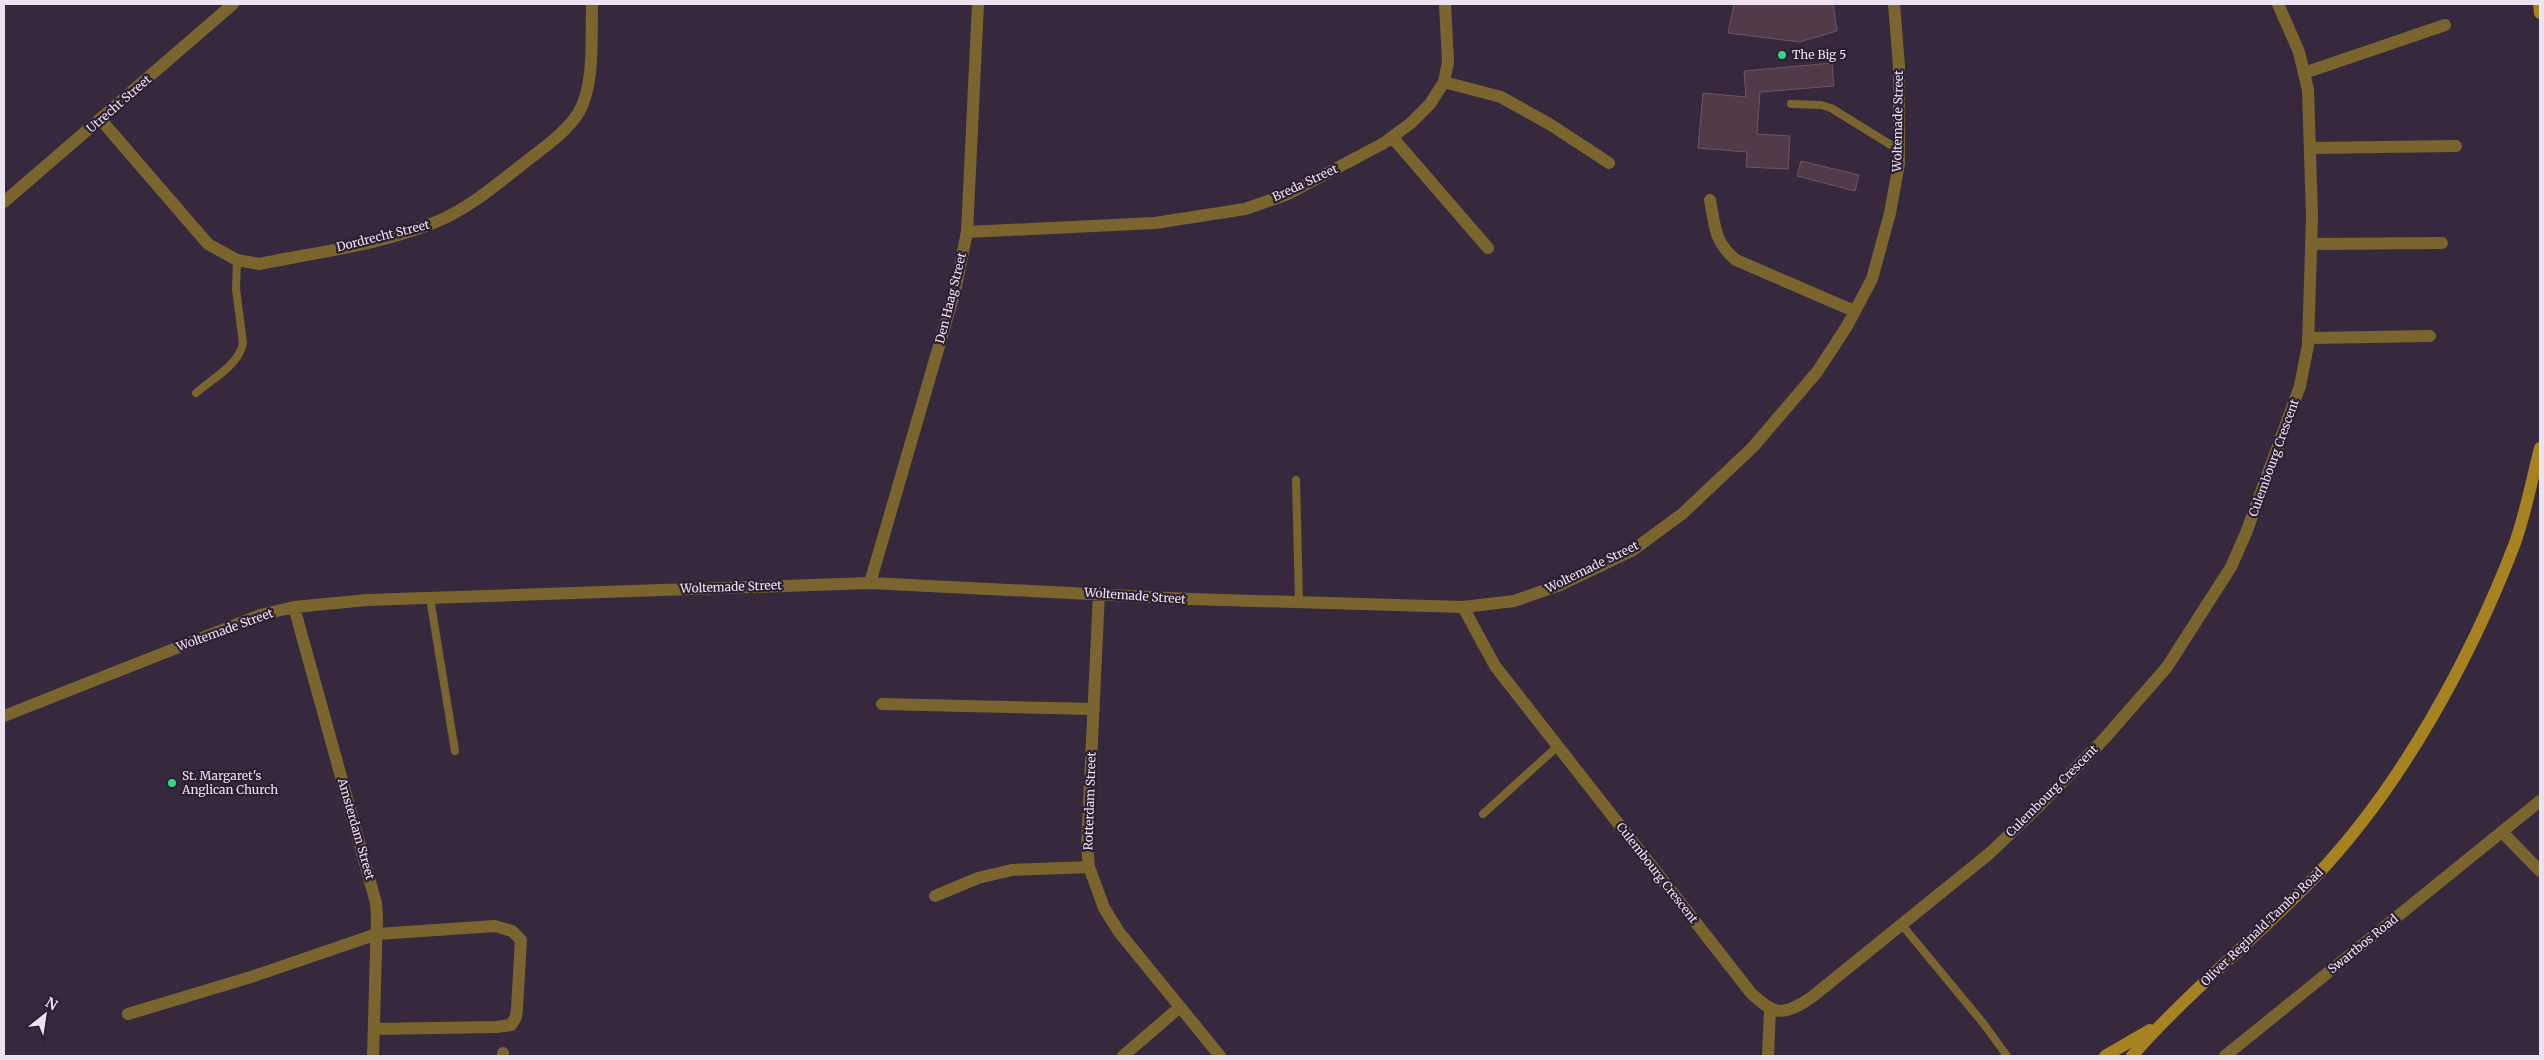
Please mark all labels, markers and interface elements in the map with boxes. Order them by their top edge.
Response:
place label: The Big 5 [1792,47,1846,62]
marker: The Big 5 [1776,49,1788,61]
street label: Woltemade Street [1889,70,1906,173]
street label: Utrecht Street [83,71,154,136]
street label: Breda Street [1270,161,1340,204]
street label: Dordrecht Street [335,217,431,254]
street label: Den Haag Street [932,251,969,345]
street label: Culembourg Crescent [2245,397,2302,519]
street label: Woltemade Street [1542,537,1641,596]
street label: Woltemade Street [679,577,782,596]
street label: Woltemade Street [1083,584,1187,607]
street label: Woltemade Street [174,605,275,654]
street label: Culembourg Crescent [2003,741,2101,840]
street label: Rotterdam Street [1080,751,1099,851]
place label: St. Margaret's Anglican Church [181,768,278,797]
street label: Amsterdam Street [335,775,378,882]
marker: St. Margaret's Anglican Church [166,777,178,789]
street label: Culembourg Crescent [1613,819,1702,926]
street label: Oliver Reginald Tambo Road [2197,864,2326,989]
street label: Swartbos Road [2325,911,2401,976]
north arrow [20,990,70,1040]
text: N [42,993,61,1014]

